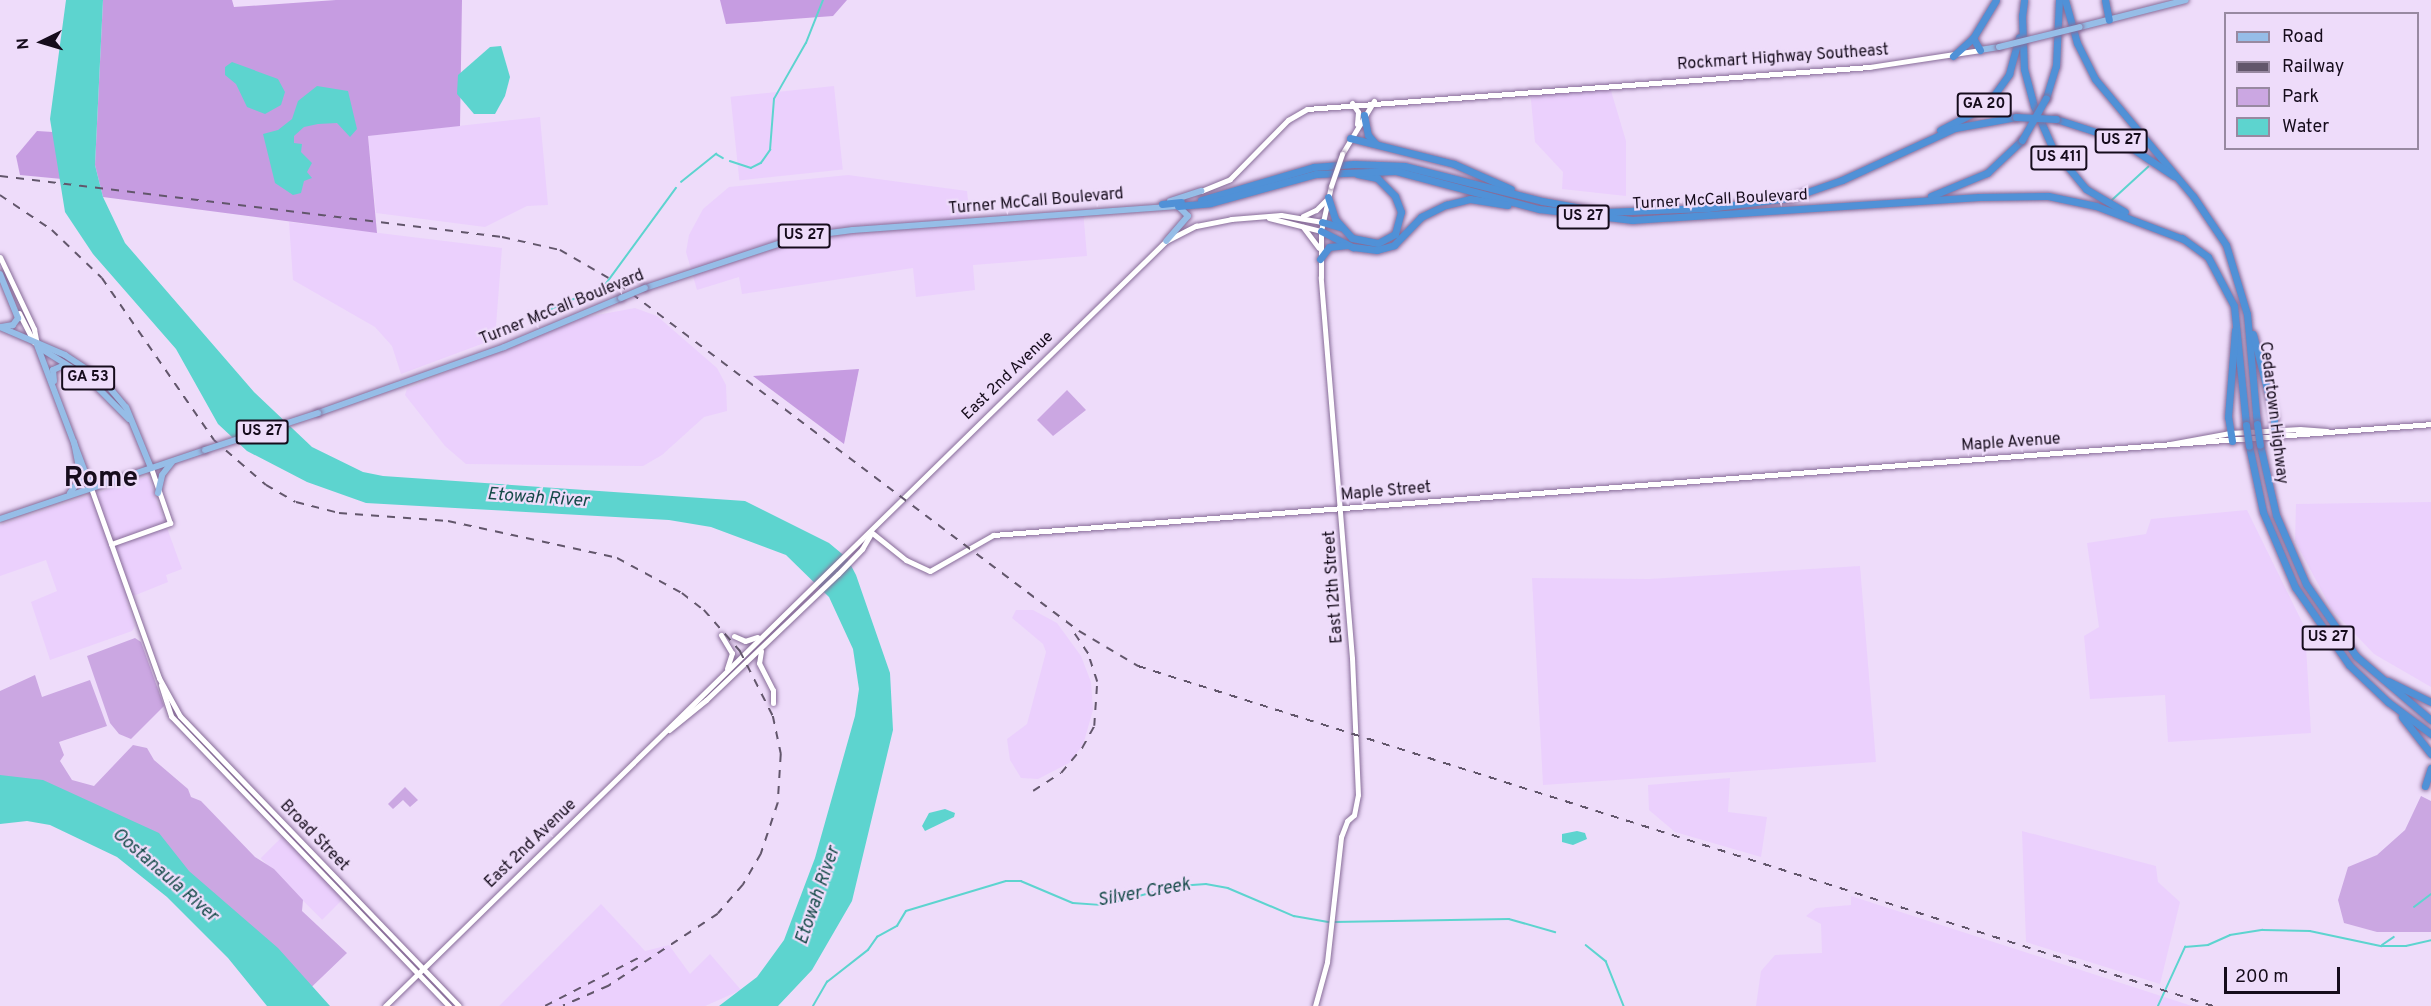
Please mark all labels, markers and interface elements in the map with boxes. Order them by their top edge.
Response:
north arrow [12,12,72,72]
legend [2224,12,2419,150]
text: Road [2282,26,2324,49]
text: N [14,37,35,50]
street label: Rockmart Highway Southeast [1677,41,1889,75]
text: Railway [2282,56,2344,79]
text: Park [2282,86,2319,109]
road number: GA 20 [1956,93,2012,117]
text: Water [2282,116,2329,139]
road number: US 27 [2094,129,2148,153]
road number: US 411 [2029,146,2089,170]
street label: Turner McCall Boulevard [948,185,1124,219]
street label: Turner McCall Boulevard [1632,186,1808,214]
road number: US 27 [1556,205,1610,229]
road number: US 27 [777,224,831,248]
street label: Turner McCall Boulevard [477,266,647,350]
street label: East 2nd Avenue [958,327,1058,425]
street label: Cedartown Highway [2255,341,2291,485]
road number: GA 53 [60,366,116,390]
road number: US 27 [235,420,289,444]
street label: Maple Avenue [1960,430,2062,456]
district label: Rome [64,462,138,496]
street label: Maple Street [1340,478,1432,506]
water label: Etowah River [486,485,590,513]
street label: East 12th Street [1320,530,1348,644]
road number: US 27 [2301,626,2355,650]
street label: East 2nd Avenue [481,795,581,893]
street label: Broad Street [276,797,352,875]
water label: Oostanaula River [107,824,221,928]
water label: Etowah River [792,844,846,948]
water label: Silver Creek [1096,875,1192,913]
scale bar [2227,955,2342,993]
text: 200 m [2235,966,2288,989]

